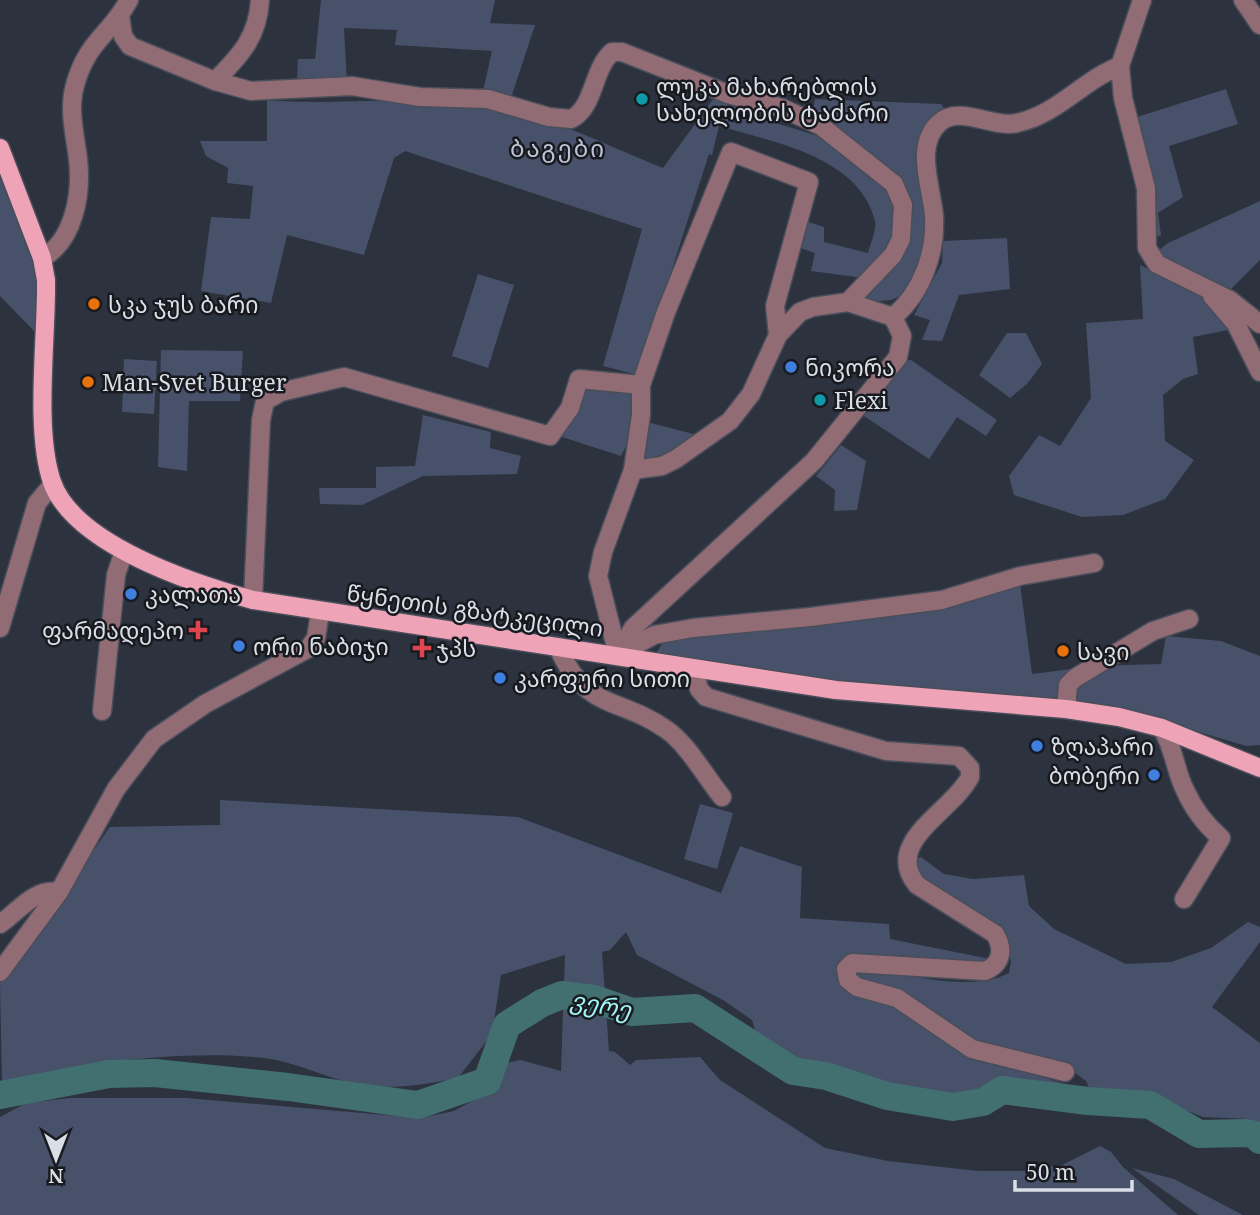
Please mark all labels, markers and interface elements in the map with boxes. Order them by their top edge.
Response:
place label: ლუკა მახარებლის სახელობის ტაძარი [656,70,889,128]
marker: ლუკა მახარებლის სახელობის ტაძარი [634,91,650,107]
district label: ბაგები [510,131,606,164]
place label: სკა ჯუს ბარი [108,288,258,320]
marker: სკა ჯუს ბარი [86,296,102,312]
place label: ნიკორა [805,351,895,383]
marker: ნიკორა [783,359,799,375]
place label: Man-Svet Burger [102,366,287,398]
marker: Man-Svet Burger [80,374,96,390]
place label: Flexi [834,384,888,416]
marker: Flexi [812,392,828,408]
street label: წყნეთის გზატკეცილი [345,576,605,644]
place label: კალათა [145,578,241,610]
marker: კალათა [123,586,139,602]
place label: ფარმადეპო [42,614,184,646]
marker: ფარმადეპო [190,622,206,638]
place label: ორი ნაბიჯი [253,630,389,662]
place label: ჯპს [436,632,476,664]
place label: სავი [1077,635,1129,667]
marker: ორი ნაბიჯი [231,638,247,654]
marker: ჯპს [414,640,430,656]
marker: სავი [1055,643,1071,659]
place label: კარფური სითი [514,662,690,694]
marker: კარფური სითი [492,670,508,686]
place label: ზღაპარი [1051,730,1154,762]
marker: ზღაპარი [1029,738,1045,754]
place label: ბობერი [1049,759,1140,791]
marker: ბობერი [1146,767,1162,783]
water label: ვერე [568,982,635,1026]
north arrow [21,1124,91,1194]
scale bar [1015,1148,1132,1192]
text: 50 m [1026,1158,1075,1186]
text: N [48,1163,63,1189]

